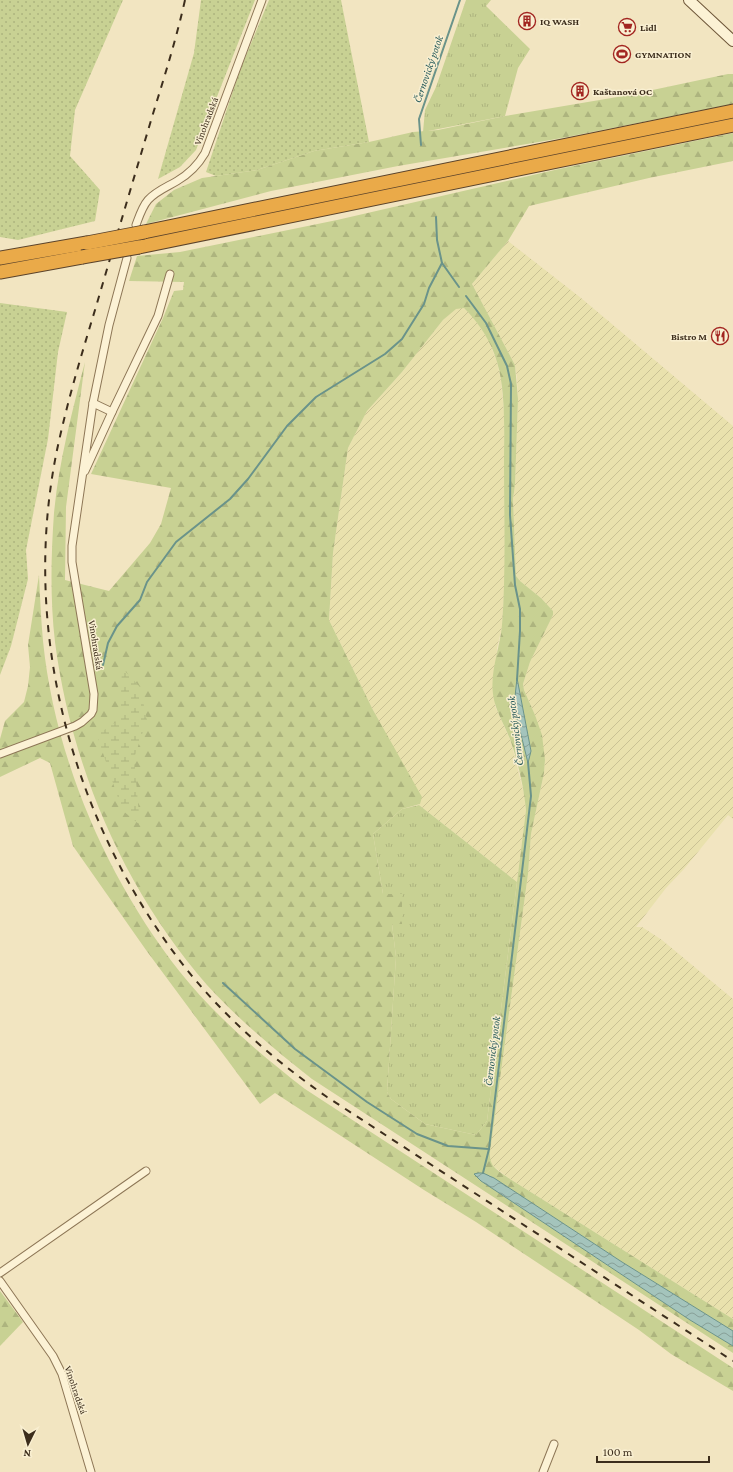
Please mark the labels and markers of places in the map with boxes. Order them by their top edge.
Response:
building icon: IQ WASH [517,11,537,31]
place label: IQ WASH [540,16,579,27]
supermarket icon: Lidl [617,17,637,37]
place label: Lidl [640,22,657,33]
sports icon: GYMNATION [612,44,632,64]
place label: GYMNATION [635,49,691,60]
building icon: Kaštanová OC [570,81,590,101]
place label: Kaštanová OC [593,86,652,97]
restaurant icon: Bistro M [710,326,730,346]
place label: Bistro M [671,331,707,342]

